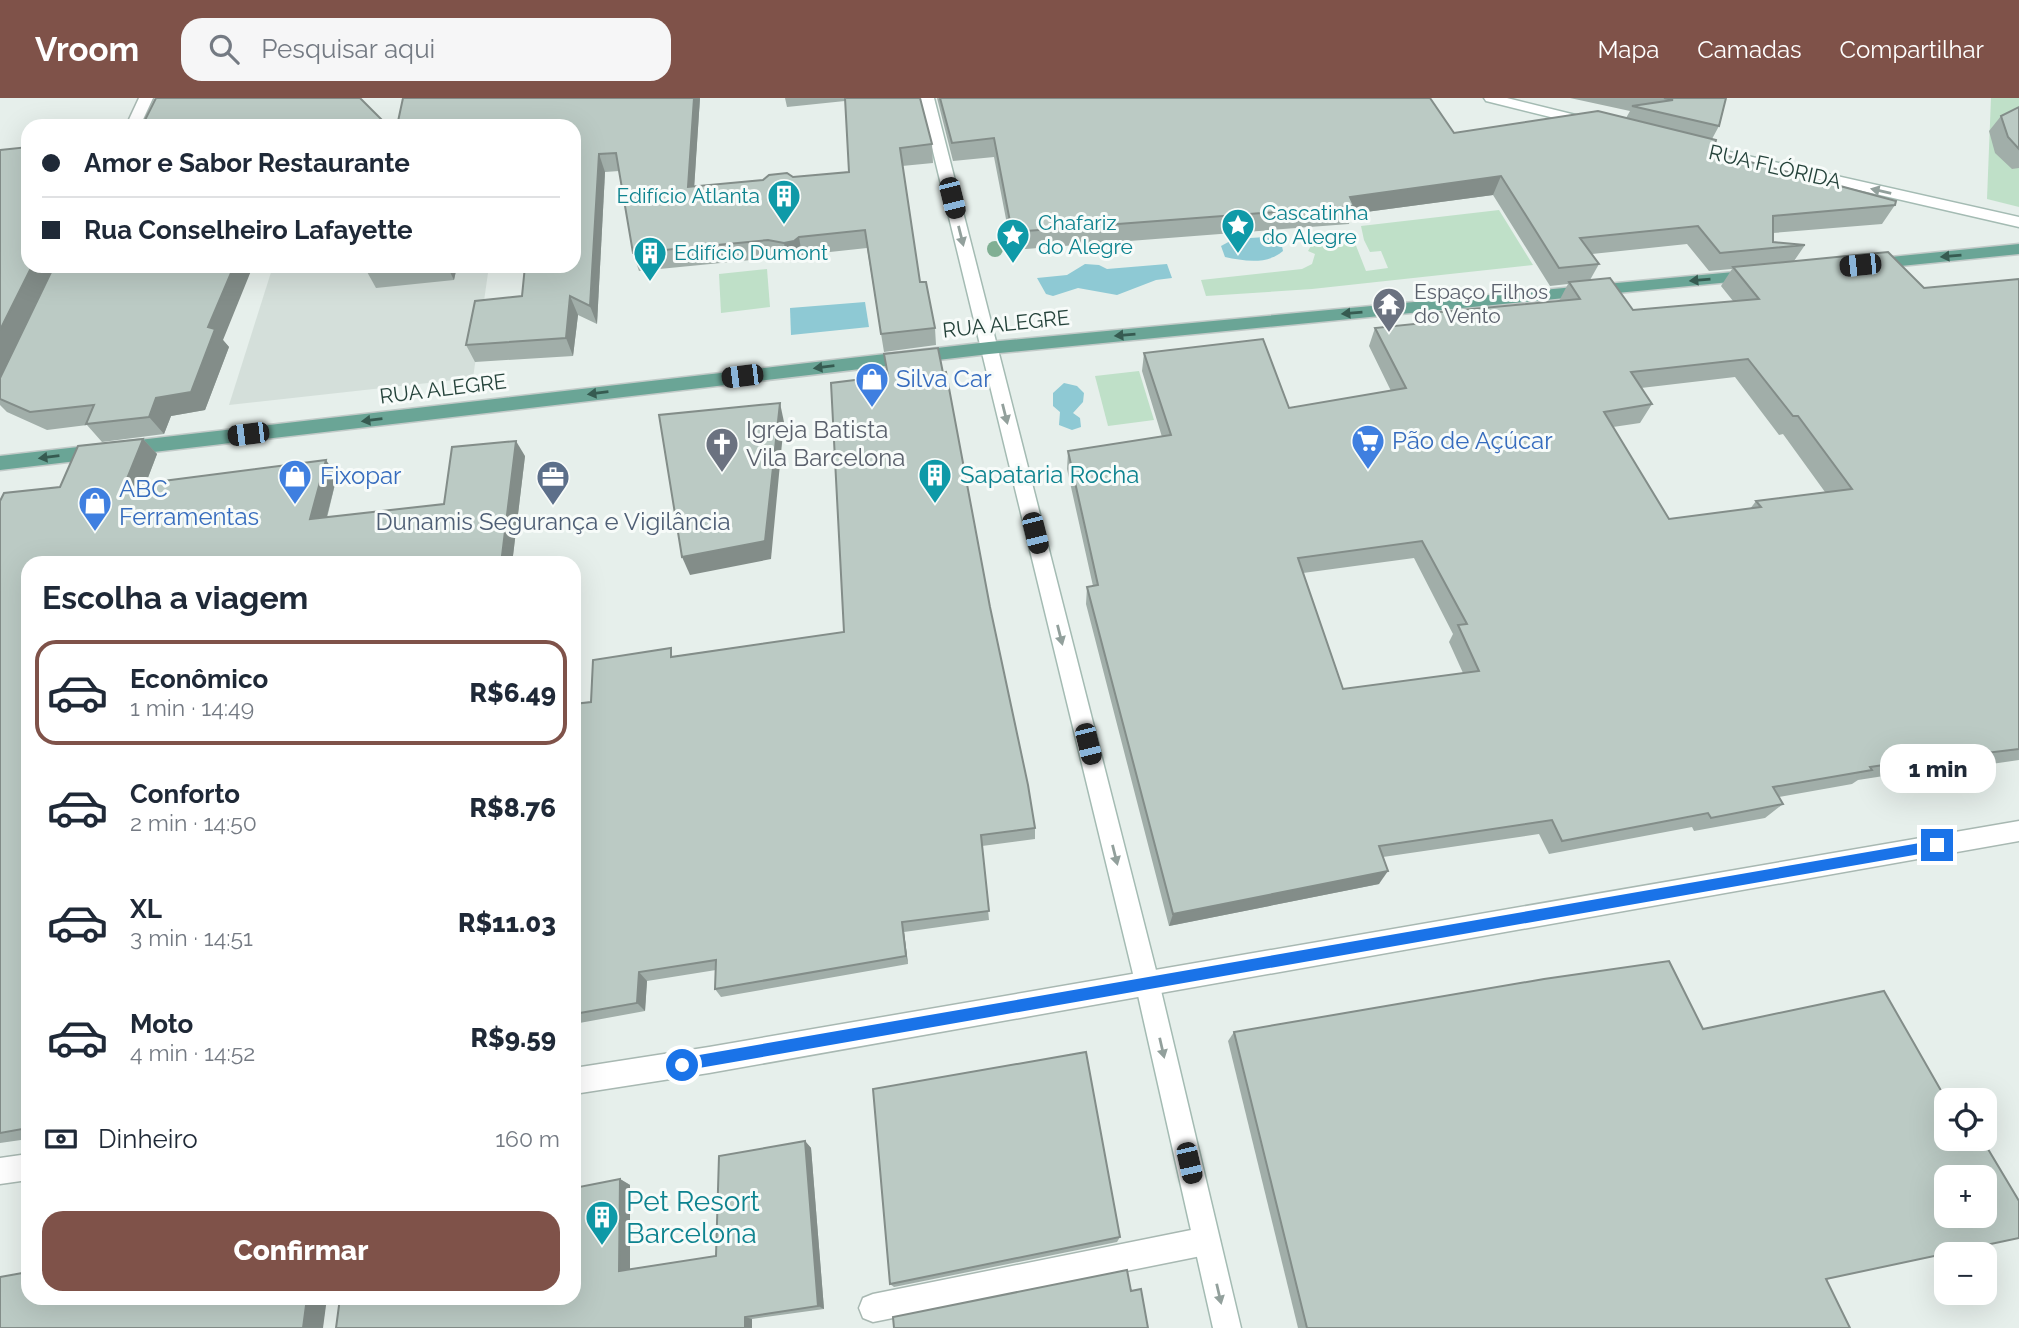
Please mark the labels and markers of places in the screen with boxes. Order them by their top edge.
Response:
building icon: Edifício Atlanta [765,177,803,226]
place label: Edifício Atlanta [617,183,760,208]
place label: Cascatinha do Alegre [1262,200,1368,249]
place icon: Cascatinha do Alegre [1219,206,1257,255]
place label: Chafariz do Alegre [1038,210,1133,259]
place icon: Chafariz do Alegre [994,216,1032,265]
building icon: Edifício Dumont [631,234,669,283]
place label: Edifício Dumont [674,240,828,265]
place label: Espaço Filhos do Vento [1414,279,1548,328]
temple icon: Espaço Filhos do Vento [1370,285,1408,334]
shop icon: Silva Car [853,360,891,409]
place label: Silva Car [896,364,992,393]
place label: Igreja Batista Vila Barcelona [746,415,905,472]
supermarket icon: Pão de Açúcar [1349,422,1387,471]
church icon: Igreja Batista Vila Barcelona [703,425,741,474]
place label: Pão de Açúcar [1392,426,1553,455]
building icon: Sapataria Rocha [916,456,954,505]
shop icon: Fixopar [276,457,314,506]
office icon: Dunamis Segurança e Vigilância [534,458,572,507]
place label: Sapataria Rocha [960,460,1139,489]
place label: Fixopar [320,461,402,490]
place label: ABC Ferramentas [119,474,259,531]
shop icon: ABC Ferramentas [76,484,114,533]
place label: Dunamis Segurança e Vigilância [375,507,731,536]
place label: Pet Resort Barcelona [626,1185,760,1250]
building icon: Pet Resort Barcelona [583,1198,621,1247]

